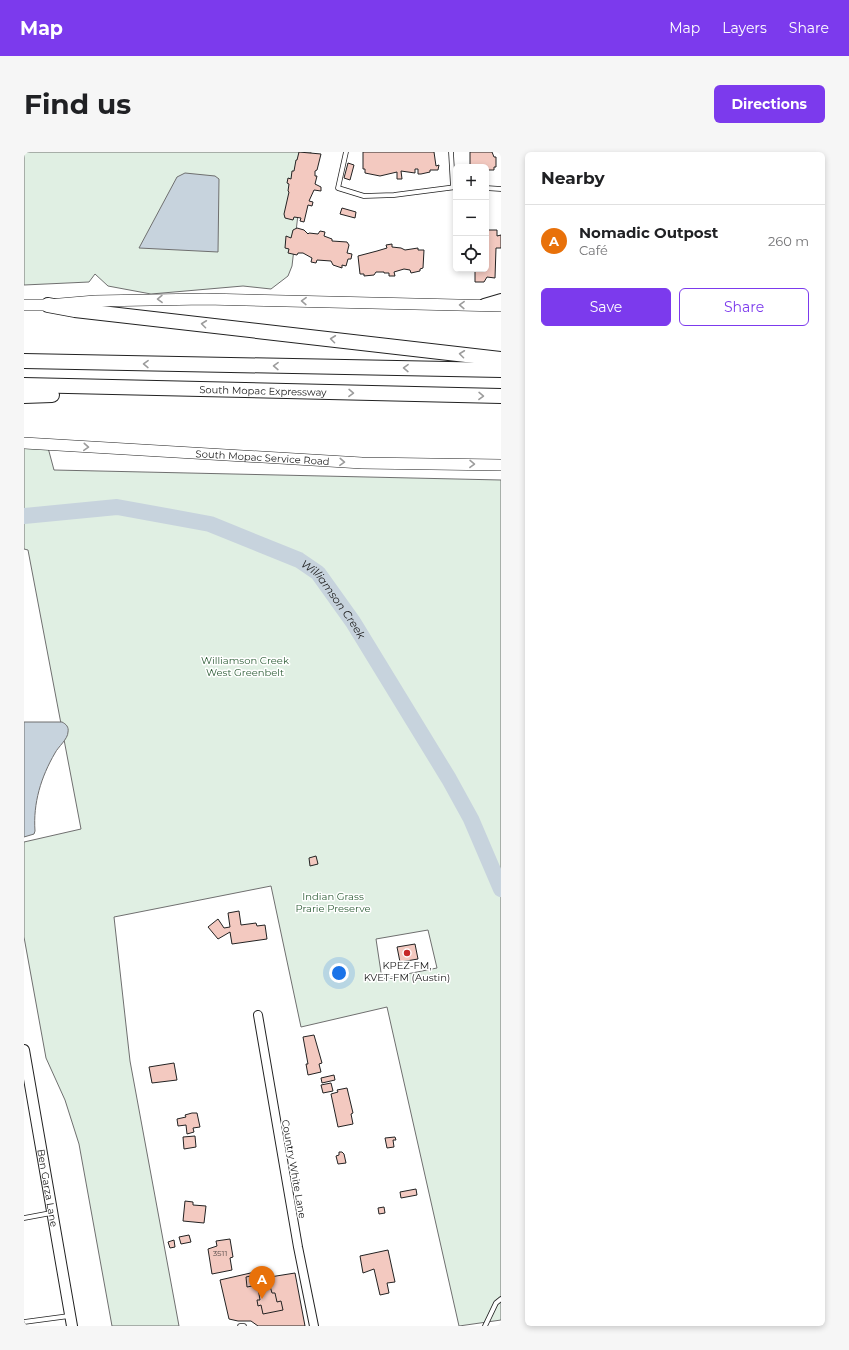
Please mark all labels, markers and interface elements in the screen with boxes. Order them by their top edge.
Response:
text: Map [20,17,63,40]
text: Map [669,19,700,37]
text: Layers [722,19,767,37]
text: Share [789,19,829,37]
button: Directions [714,85,825,123]
text: Find us [24,87,131,121]
map controls [453,164,489,272]
button: + [453,164,489,200]
text: Nearby [541,168,605,188]
button: − [453,200,489,236]
text: Nomadic Outpost [579,223,718,242]
text: A [549,233,559,249]
text: 260 m [768,233,809,249]
button: locate [453,236,489,272]
text: Café [579,242,608,258]
button: Save [541,288,671,326]
button: Share [679,288,809,326]
one-way arrow [157,295,163,304]
one-way arrow [301,296,307,305]
one-way arrow [459,301,465,309]
one-way arrow [201,320,207,329]
one-way arrow [330,335,336,344]
one-way arrow [459,350,465,359]
one-way arrow [143,359,149,368]
one-way arrow [273,362,279,370]
one-way arrow [403,364,409,373]
street label: South Mopac Expressway [199,383,327,398]
one-way arrow [348,389,354,397]
one-way arrow [478,392,484,400]
one-way arrow [83,443,89,451]
street label: South Mopac Service Road [195,447,330,468]
one-way arrow [339,458,345,467]
one-way arrow [469,460,475,468]
water label: Williamson Creek [299,557,369,642]
park label: Williamson Creek West Greenbelt [201,654,289,679]
park label: Indian Grass Prarie Preserve [295,890,371,915]
marker: KPEZ-FM, KVET-FM (Austin) [402,948,412,958]
place label: KPEZ-FM, KVET-FM (Austin) [364,959,450,984]
your location [329,963,349,983]
street label: Country White Lane [279,1119,309,1219]
street label: Ben Garza Lane [35,1148,61,1228]
house number: 3511 [213,1248,227,1258]
pin: A [249,1266,275,1299]

